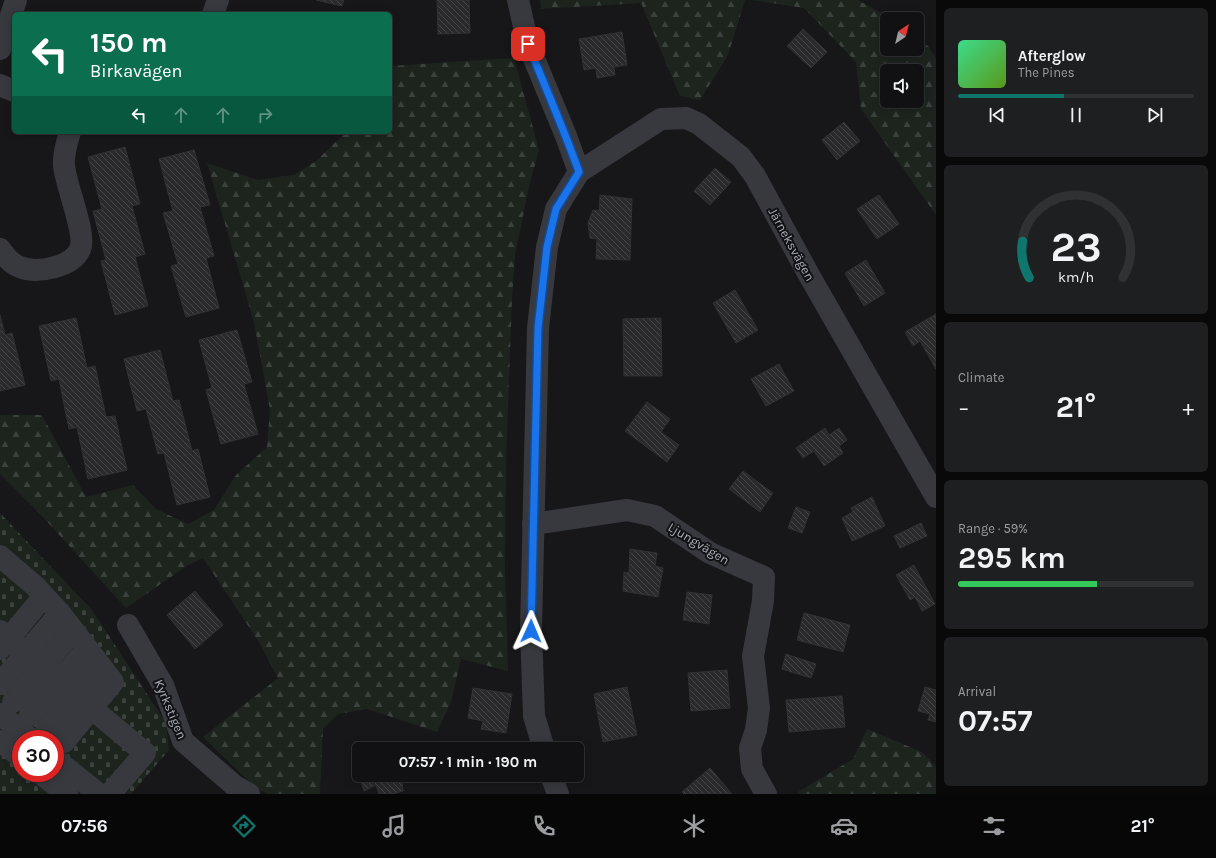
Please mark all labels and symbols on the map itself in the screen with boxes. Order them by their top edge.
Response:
north arrow [880,12,924,56]
pin [511,27,545,61]
street label: Järneksvägen [765,205,818,283]
street label: Ljungvägen [665,519,732,568]
position arrow [510,610,552,652]
street label: Kyrkstigen [151,677,190,741]
speed limit sign: 30 [12,730,64,782]

